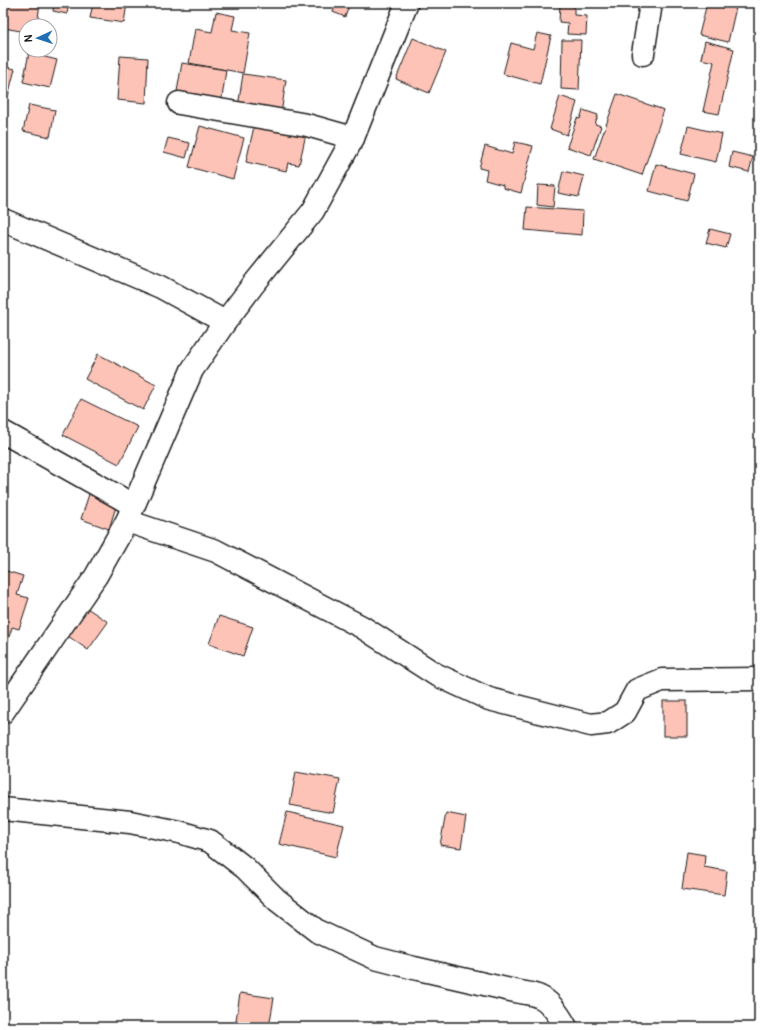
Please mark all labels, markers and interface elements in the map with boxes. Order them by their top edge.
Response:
north arrow [18,18,58,58]
text: N [22,34,35,43]

